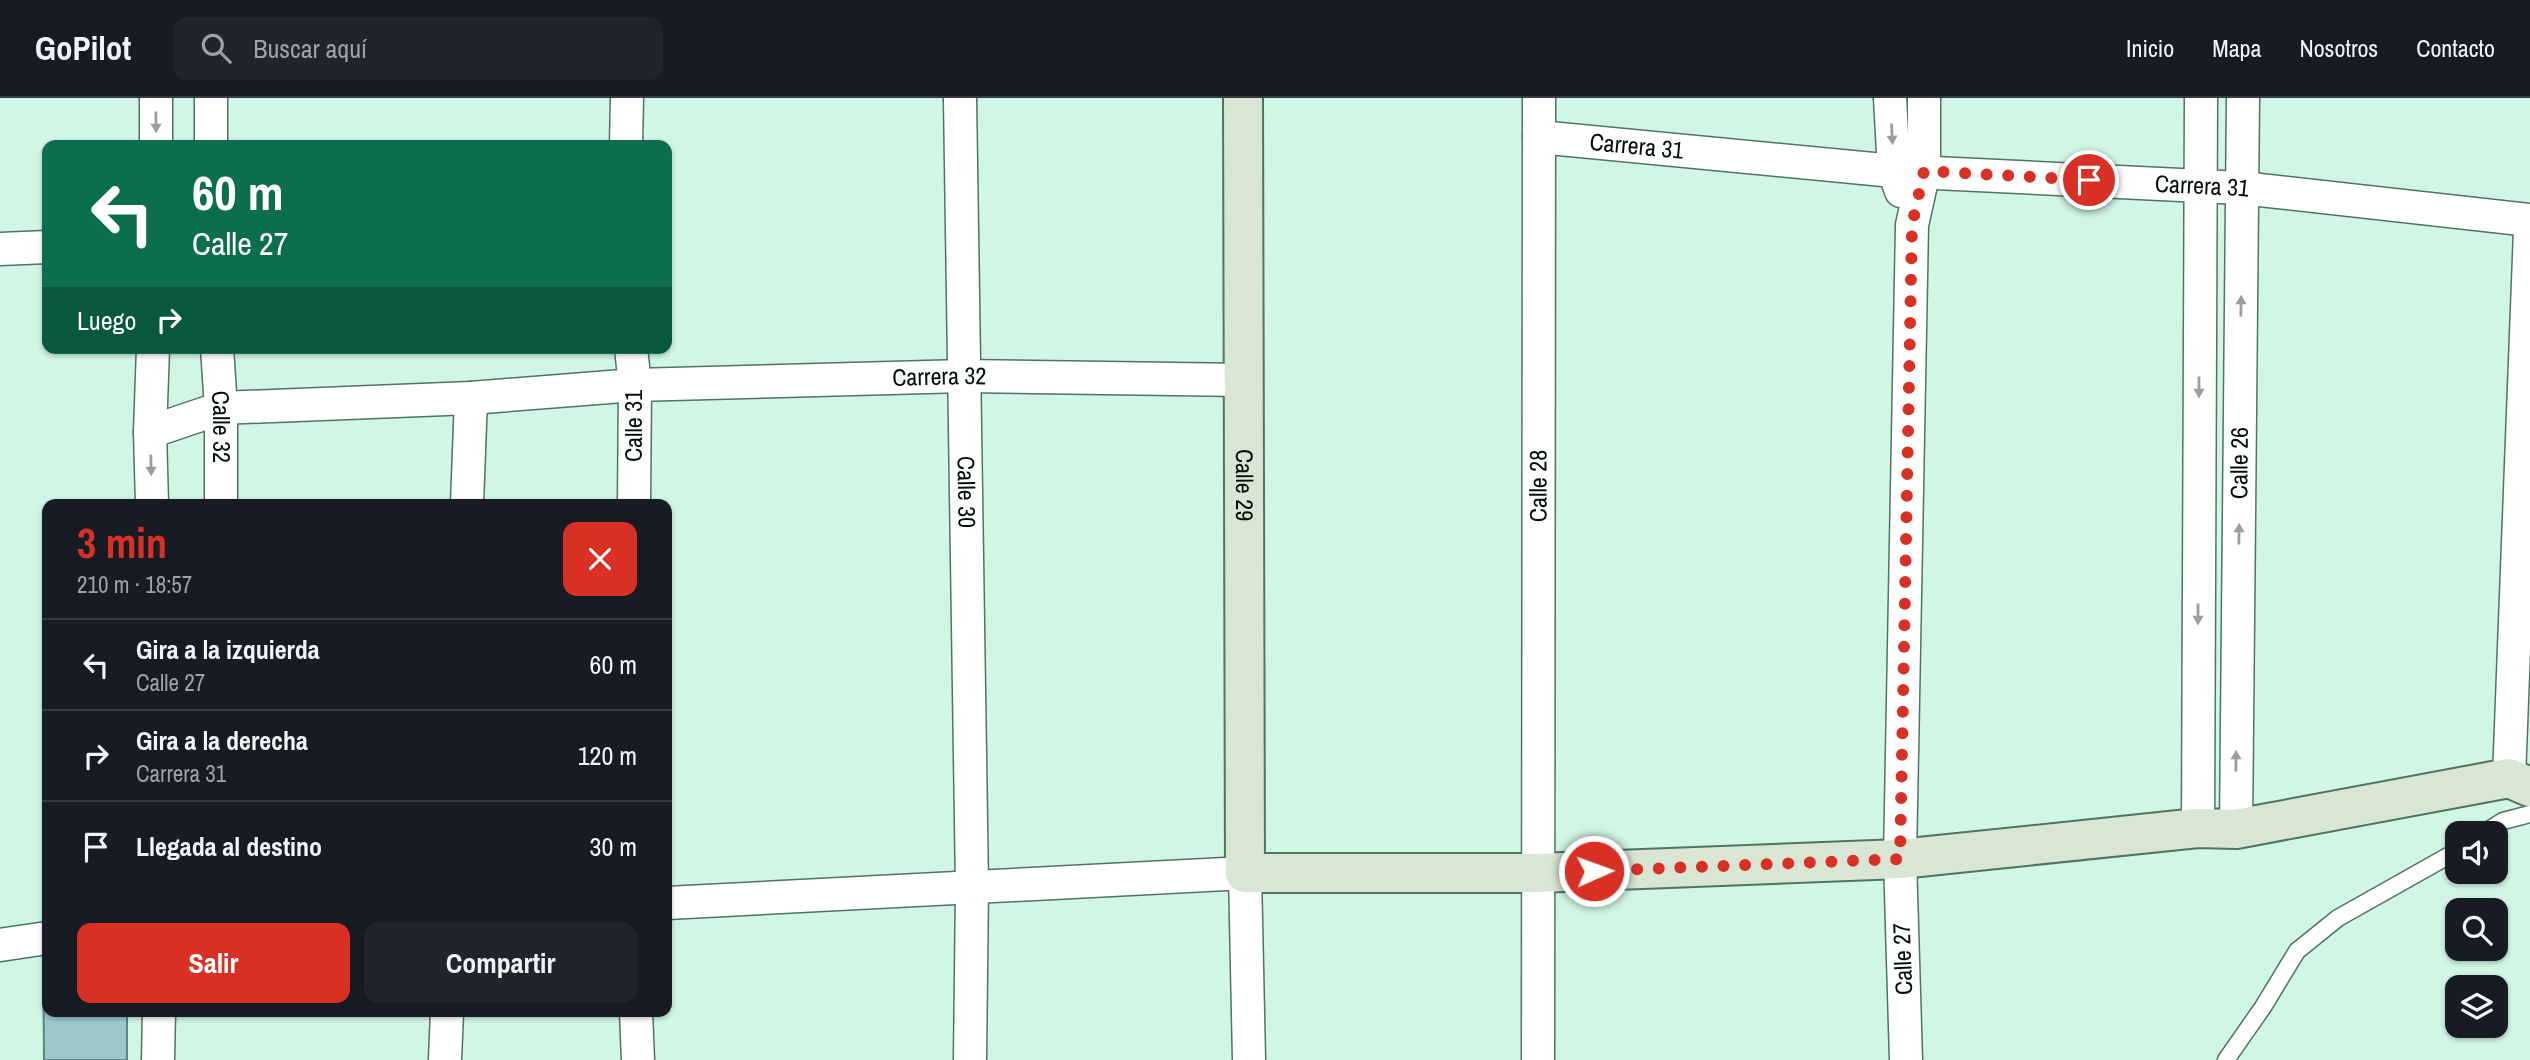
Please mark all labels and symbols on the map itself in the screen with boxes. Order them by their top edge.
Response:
one-way arrow [150,111,162,133]
one-way arrow [1886,124,1897,146]
street label: Carrera 31 [1588,125,1685,166]
pin [2059,150,2119,210]
street label: Carrera 31 [2154,167,2251,204]
one-way arrow [2235,295,2247,317]
street label: Carrera 32 [892,359,987,393]
one-way arrow [2193,376,2205,398]
street label: Calle 32 [205,390,238,463]
street label: Calle 31 [617,390,649,462]
street label: Calle 26 [2222,427,2255,499]
street label: Calle 29 [1229,449,1261,521]
street label: Calle 28 [1522,450,1554,522]
one-way arrow [145,455,157,477]
street label: Calle 30 [950,456,984,528]
one-way arrow [2233,522,2244,544]
one-way arrow [2192,603,2204,625]
one-way arrow [2231,750,2242,772]
position arrow [1557,834,1631,908]
street label: Calle 27 [1885,922,1919,996]

